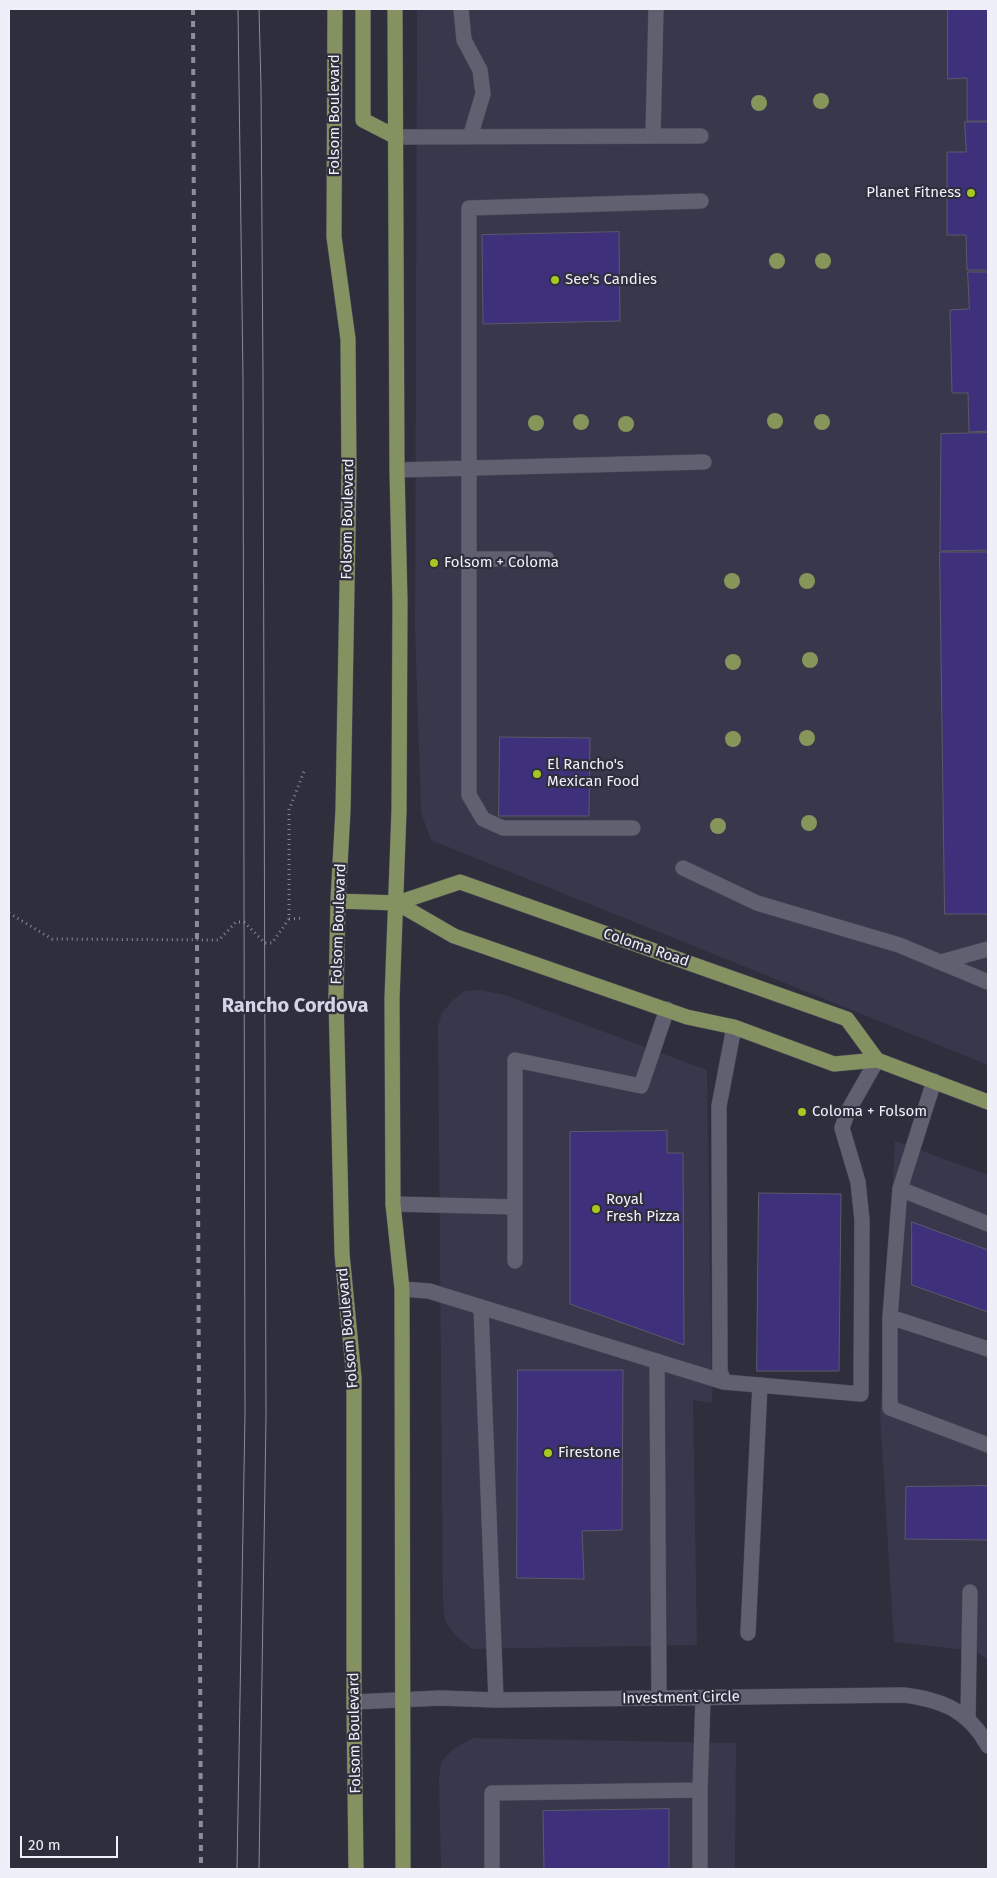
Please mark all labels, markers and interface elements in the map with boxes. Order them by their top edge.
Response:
street label: Folsom Boulevard [326,54,344,176]
place label: Planet Fitness [866,184,961,202]
marker: Planet Fitness [965,187,977,199]
place label: See's Candies [565,271,657,289]
marker: See's Candies [549,274,561,286]
street label: Folsom Boulevard [338,458,358,580]
place label: Folsom + Coloma [444,554,559,572]
marker: Folsom + Coloma [428,557,440,569]
place label: El Rancho's Mexican Food [547,756,639,791]
marker: El Rancho's Mexican Food [531,768,543,780]
street label: Folsom Boulevard [328,863,350,985]
street label: Coloma Road [601,925,691,971]
district label: Rancho Cordova [222,994,368,1018]
place label: Coloma + Folsom [812,1103,927,1121]
marker: Coloma + Folsom [796,1106,808,1118]
place label: Royal Fresh Pizza [606,1191,680,1226]
marker: Royal Fresh Pizza [590,1203,602,1215]
street label: Folsom Boulevard [334,1267,362,1389]
place label: Firestone [558,1444,621,1462]
marker: Firestone [542,1447,554,1459]
street label: Folsom Boulevard [345,1672,365,1794]
street label: Investment Circle [622,1688,740,1708]
scale bar [22,1826,120,1858]
text: 20 m [28,1836,61,1854]

